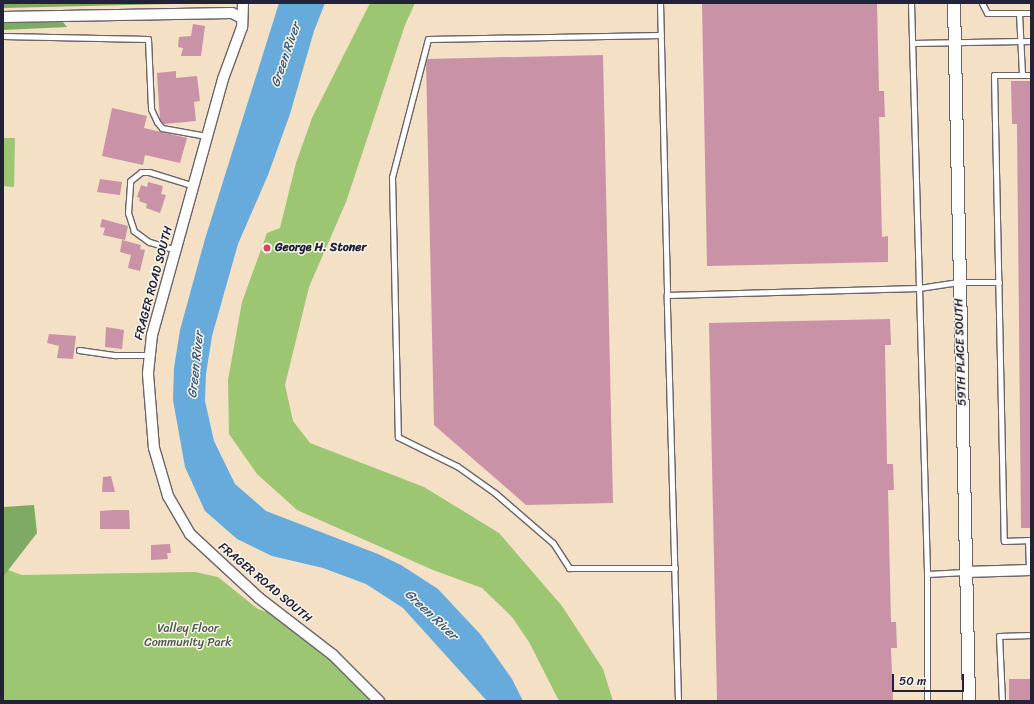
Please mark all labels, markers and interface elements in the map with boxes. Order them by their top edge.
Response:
water label: Green River [268,21,304,89]
street label: FRAGER ROAD SOUTH [132,224,176,342]
place label: George H. Stoner [275,241,366,255]
marker: George H. Stoner [262,243,272,253]
street label: 59TH PLACE SOUTH [952,297,970,407]
water label: Green River [185,331,207,399]
street label: FRAGER ROAD SOUTH [215,540,315,626]
water label: Green River [401,587,461,643]
park label: Valley Floor Community Park [144,622,232,650]
scale bar [894,666,966,692]
text: 50 m [899,670,926,692]

